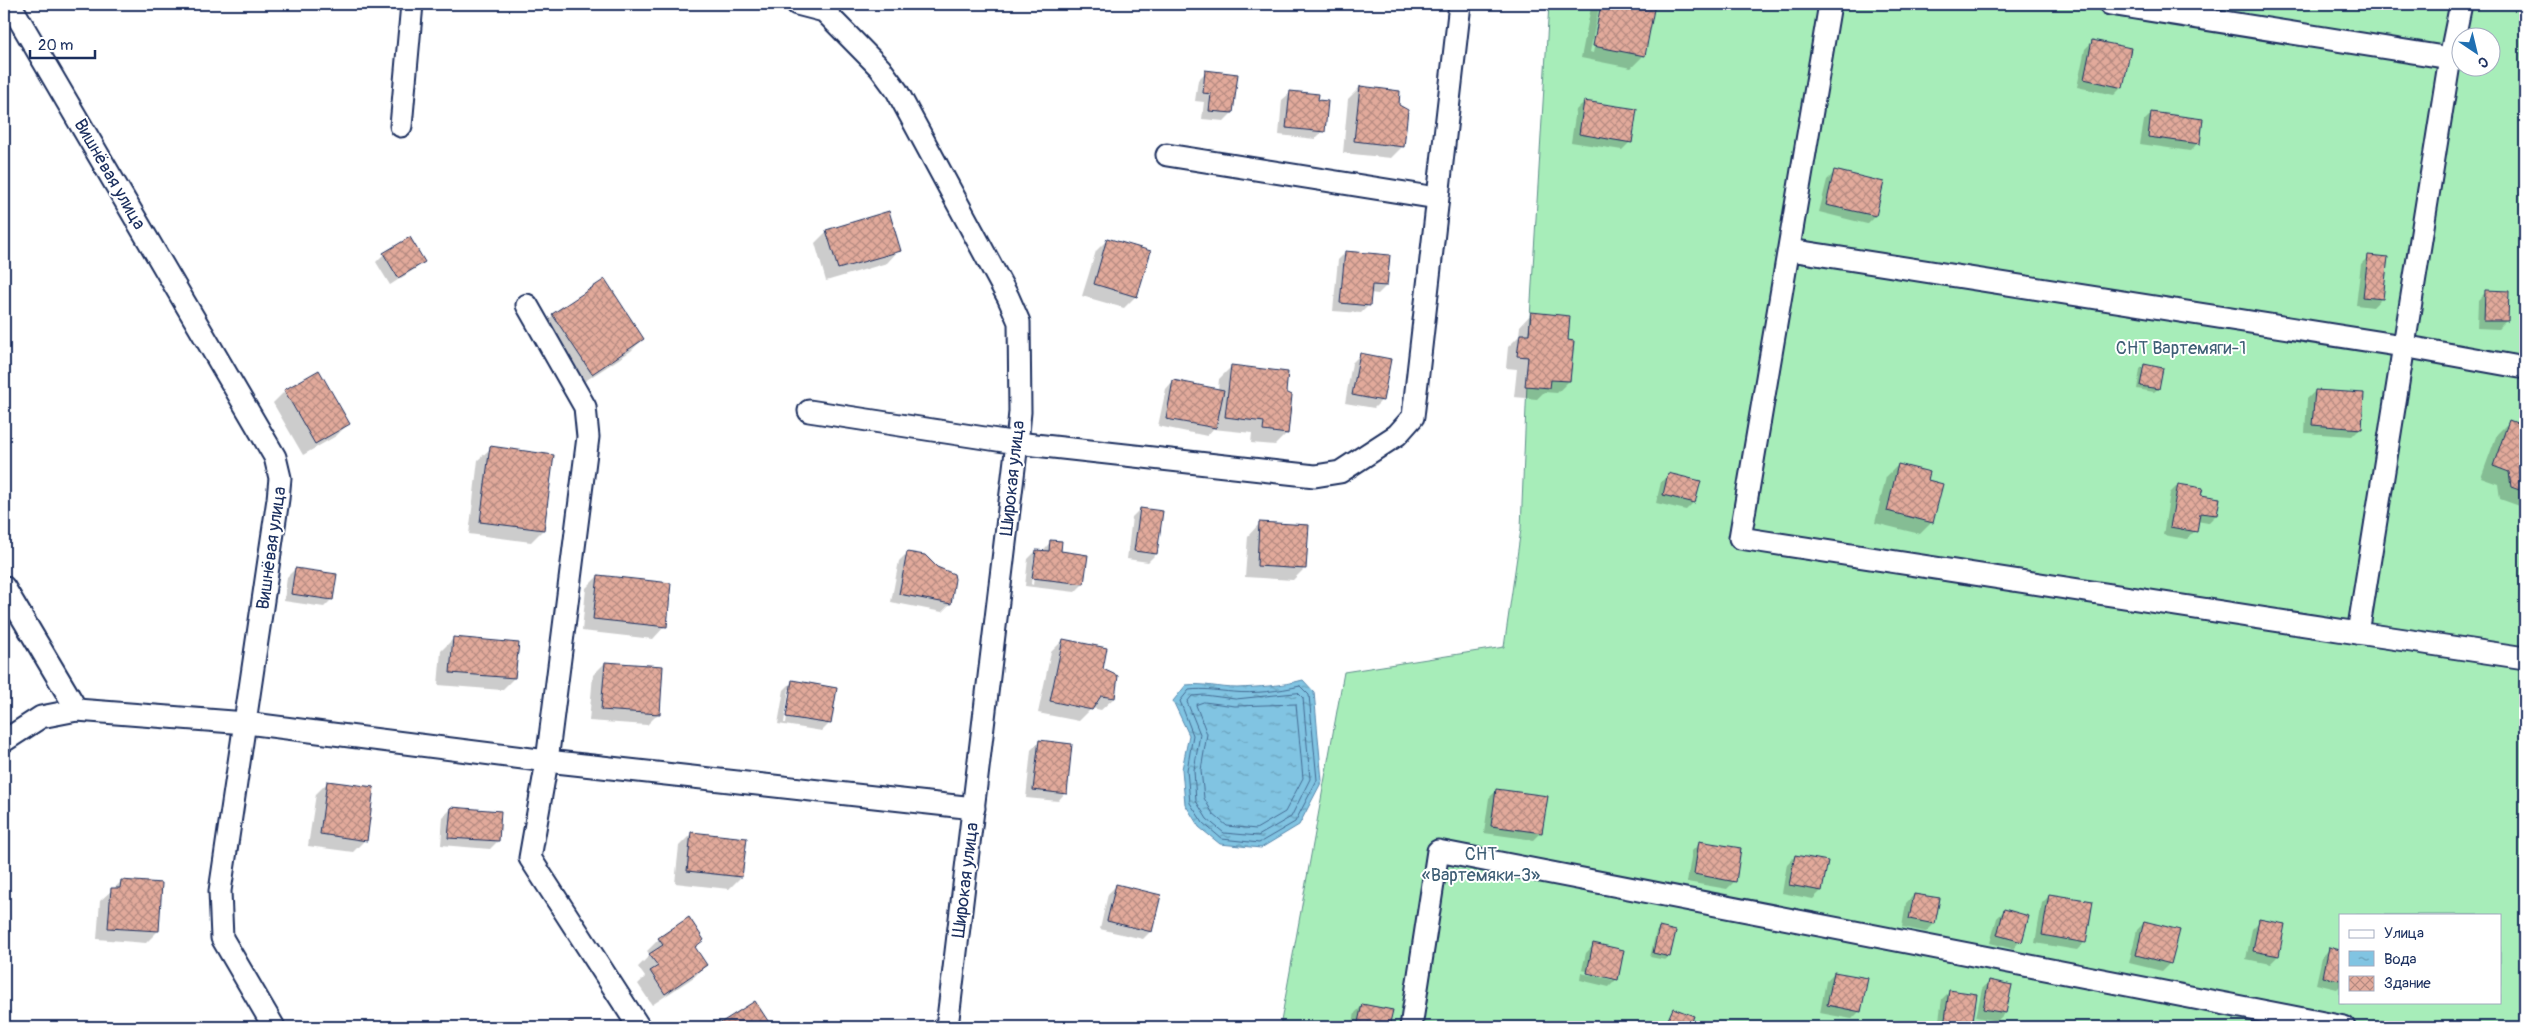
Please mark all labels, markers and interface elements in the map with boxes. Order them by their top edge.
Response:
scale bar [30,28,95,60]
north arrow [2452,28,2502,78]
text: 20 m [38,36,73,55]
text: С [2474,53,2492,72]
street label: Вишнёвая улица [69,115,151,234]
park label: СНТ Вартемяги-1 [2116,337,2246,360]
street label: Широкая улица [995,419,1030,537]
street label: Вишнёвая улица [251,485,292,611]
street label: Широкая улица [947,821,984,939]
park label: СНТ «Вартемяки-3» [1422,843,1540,887]
legend [2339,914,2502,1004]
text: Улица [2384,924,2424,943]
text: Вода [2384,950,2417,969]
text: Здание [2384,974,2431,993]

